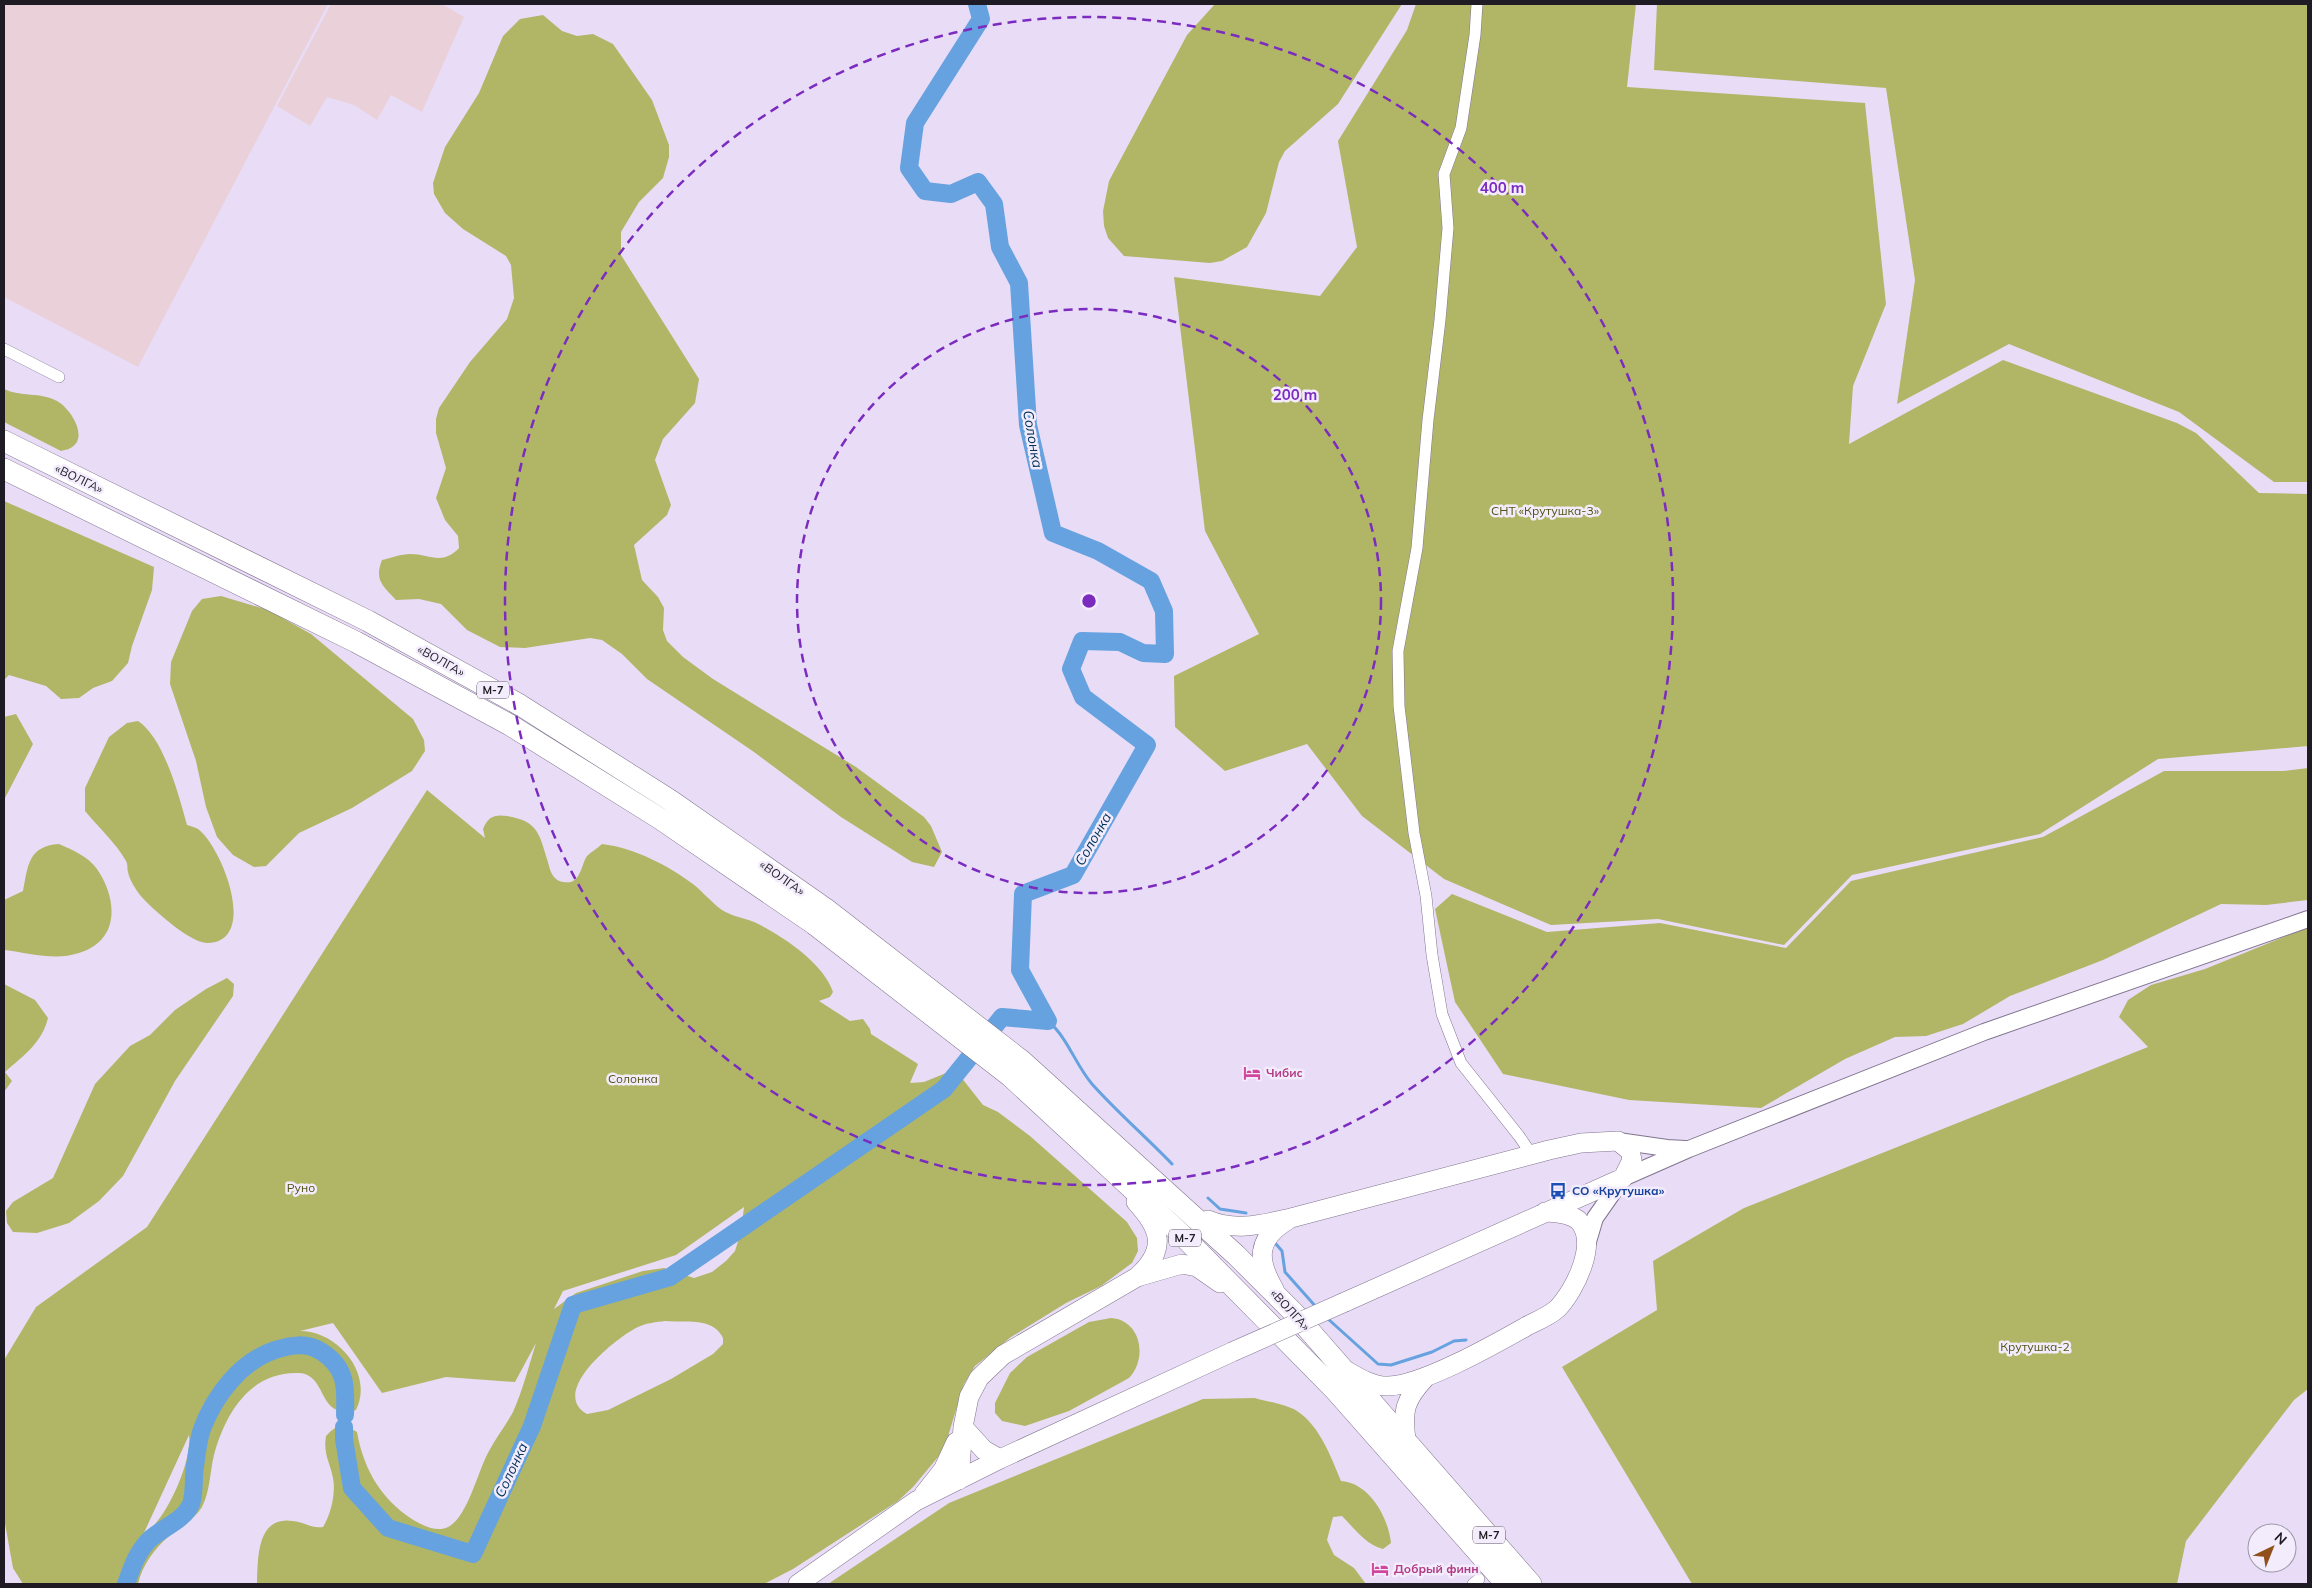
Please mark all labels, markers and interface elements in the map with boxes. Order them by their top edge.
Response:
text: 400 m [1480,178,1524,197]
text: 200 m [1273,385,1317,404]
water label: Солонка [1019,409,1047,470]
street label: «ВОЛГА» [53,461,106,497]
park label: СНТ «Крутушка-3» [1491,503,1600,518]
centre of rings [1080,592,1098,610]
street label: «ВОЛГА» [415,642,468,680]
road number: М-7 [477,682,509,698]
water label: Солонка [1071,809,1116,869]
street label: «ВОЛГА» [757,857,808,899]
hotel icon: Чибис [1242,1063,1262,1083]
place label: Чибис [1266,1065,1303,1080]
park label: Солонка [608,1071,658,1086]
park label: Руно [287,1180,315,1195]
bus stop icon: СО «Крутушка» [1548,1181,1568,1201]
place label: СО «Крутушка» [1572,1183,1665,1198]
road number: М-7 [1169,1230,1201,1246]
street label: «ВОЛГА» [1267,1286,1314,1334]
park label: Крутушка-2 [2000,1339,2070,1354]
water label: Солонка [491,1439,532,1500]
north arrow [2247,1523,2297,1573]
road number: М-7 [1473,1526,1505,1544]
text: N [2271,1528,2291,1549]
hotel icon: Добрый финн [1370,1559,1390,1579]
place label: Добрый финн [1394,1561,1479,1576]

